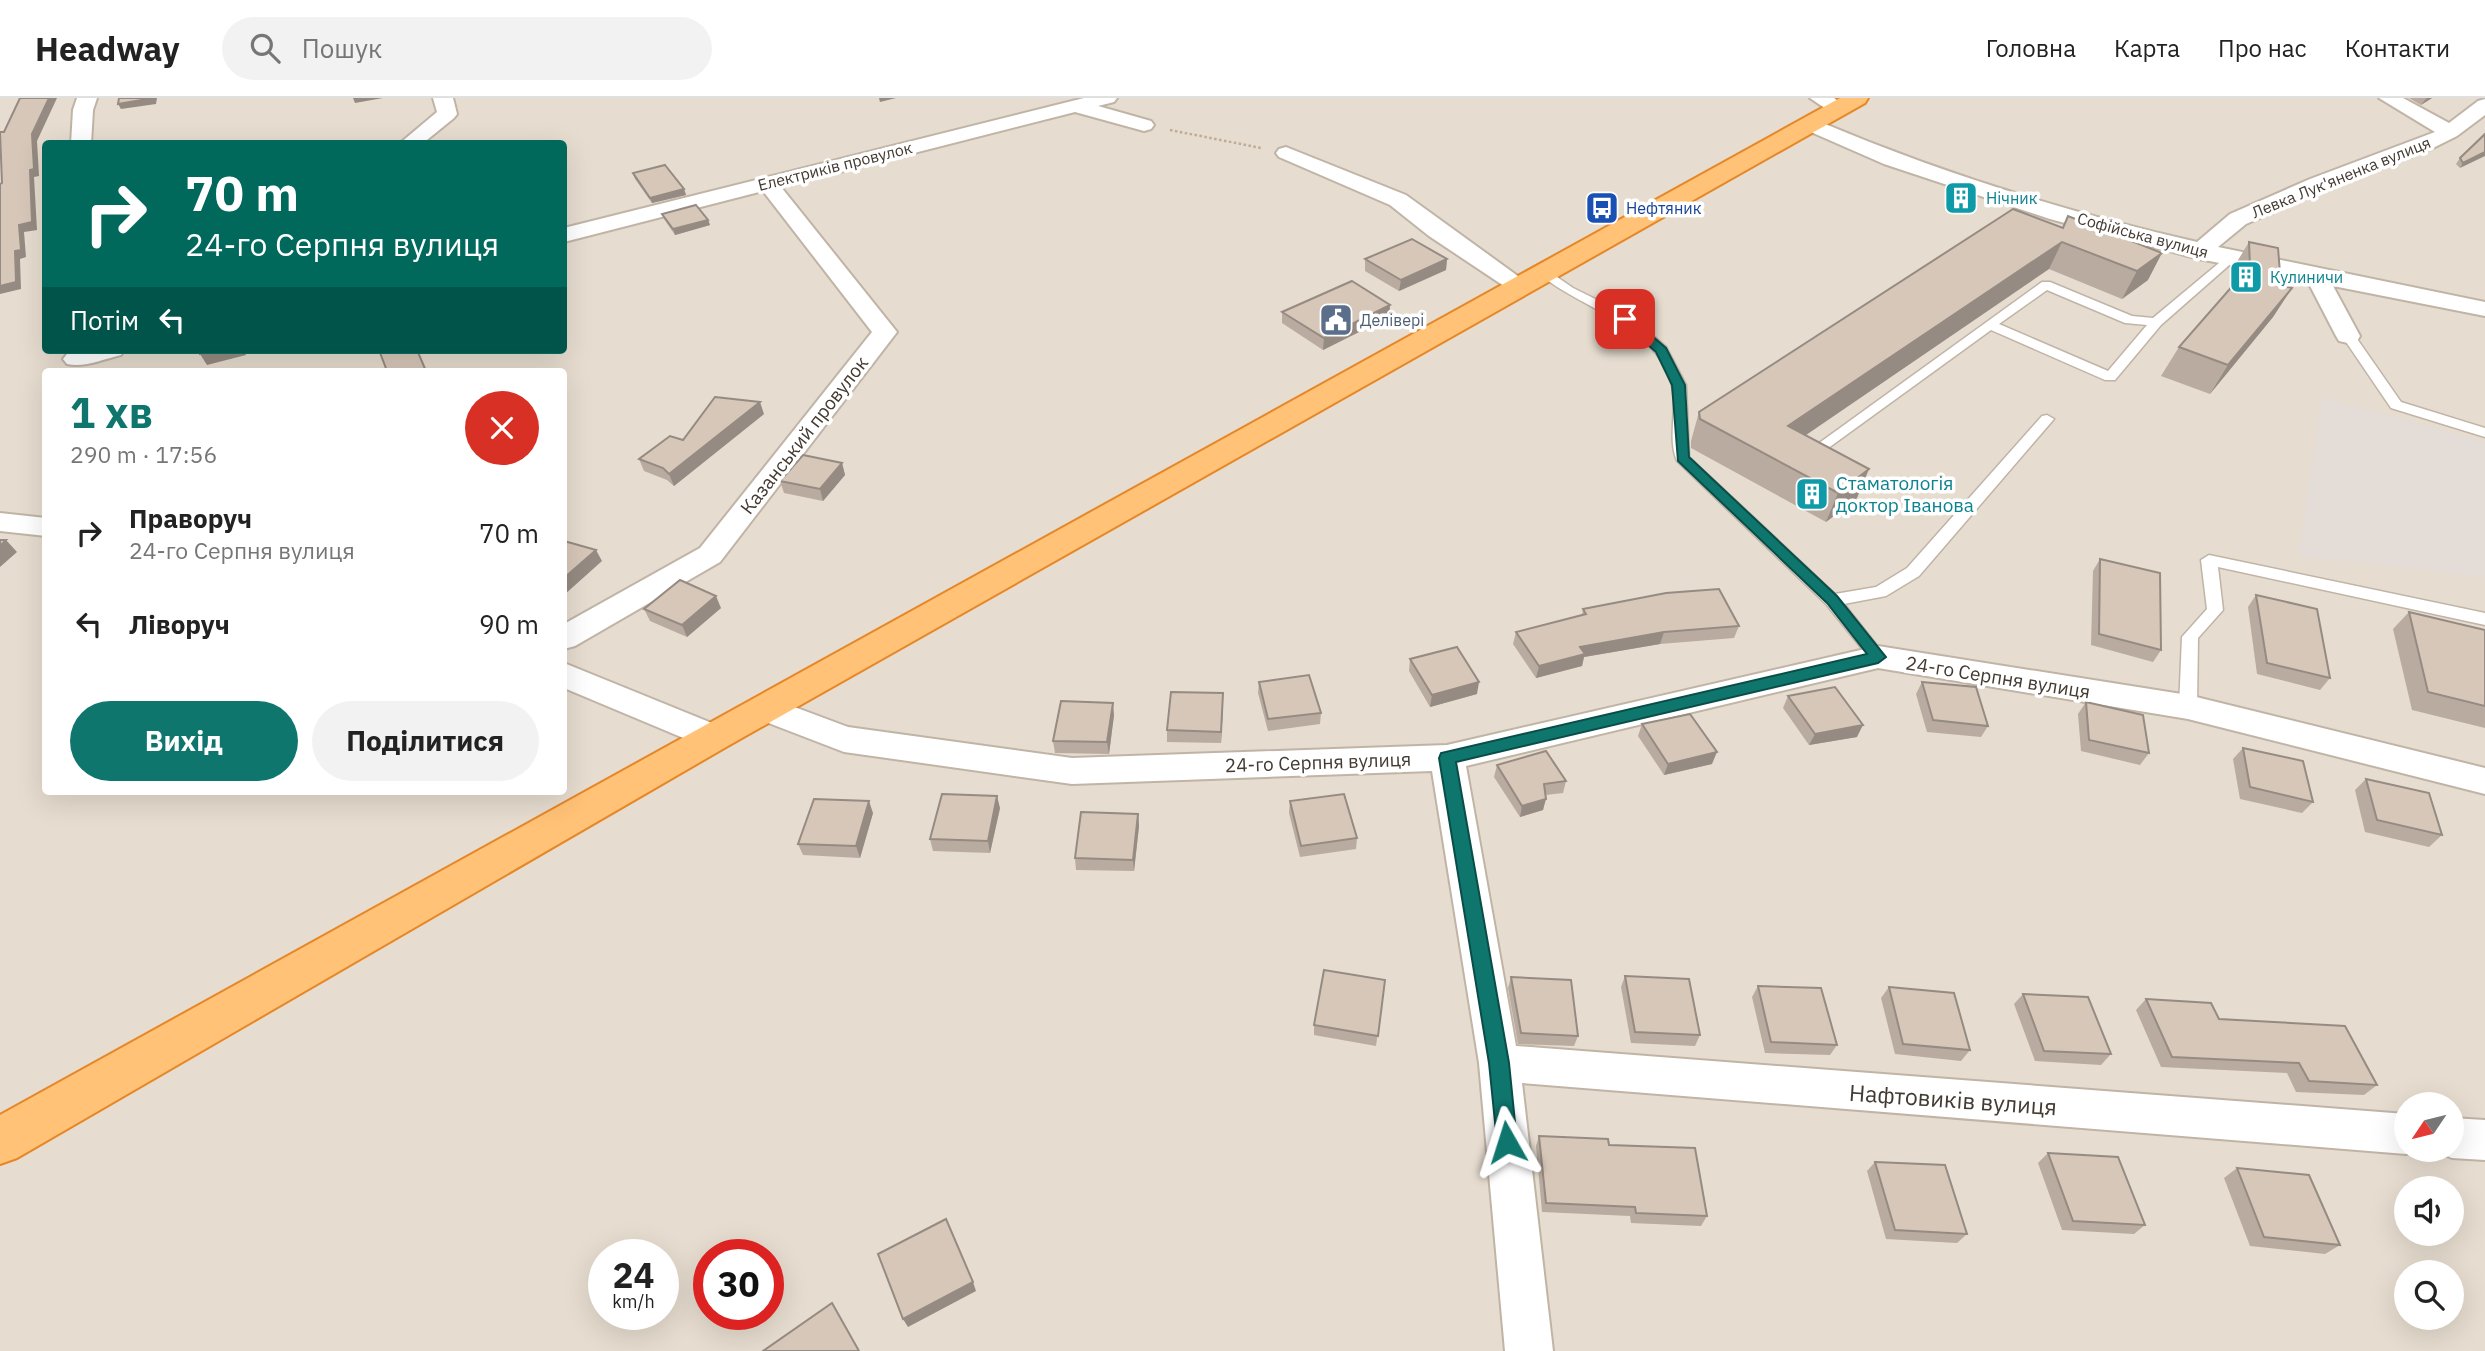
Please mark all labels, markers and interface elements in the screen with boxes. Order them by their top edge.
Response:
search box [222,17,712,80]
text: Headway [35,27,180,70]
icon: search [246,29,284,67]
text: Пошук [302,31,382,65]
text: Головна [1986,32,2076,64]
text: Карта [2114,32,2180,64]
text: Про нас [2218,32,2307,64]
text: Контакти [2345,32,2450,64]
street label: Левка Лук'яненка вулиця [2249,132,2433,222]
street label: Електриків провулок [756,137,914,195]
text: 70 m [185,161,299,224]
icon: right [70,168,161,259]
building icon: Нічник [1942,179,1980,217]
place label: Нічник [1986,188,2038,208]
bus stop icon: Нефтяник [1583,189,1621,227]
place label: Нефтяник [1626,198,1702,218]
street label: Софійська вулиця [2075,208,2211,262]
text: 24-го Серпня вулиця [185,223,499,265]
building icon: Кулиничи [2227,258,2265,296]
place label: Кулиничи [2270,267,2343,287]
pin [1595,289,1655,349]
icon: arrive [1606,300,1644,338]
icon: left [153,301,191,339]
public building icon: Делівері [1317,301,1355,339]
text: Потім [70,303,139,337]
place label: Делівері [1360,310,1424,330]
street label: Казанський провулок [735,351,873,519]
text: 1 хв [70,385,153,440]
button: close [465,391,539,465]
text: 290 m · 17:56 [70,439,217,469]
place label: Стаматологія доктор Іванова [1836,471,1974,517]
building icon: Стаматологія доктор Іванова [1793,475,1831,513]
text: Праворуч [129,501,252,535]
icon: right [70,514,108,552]
text: 70 m [479,516,539,550]
text: 24-го Серпня вулиця [129,535,355,565]
icon: left [70,605,108,643]
text: Ліворуч [129,607,230,641]
text: 90 m [479,607,539,641]
street label: 24-го Серпня вулиця [1904,651,2092,703]
button: Вихід [70,701,298,781]
button: Поділитися [312,701,539,781]
street label: 24-го Серпня вулиця [1224,747,1412,777]
street label: Нафтовиків вулиця [1848,1077,2058,1121]
north arrow [2394,1092,2464,1162]
map controls [2394,1092,2464,1330]
position arrow [1470,1105,1544,1179]
button: sound [2394,1176,2464,1246]
speed limit sign: 30 [693,1239,784,1330]
text: 24 [612,1252,655,1298]
button: search [2394,1260,2464,1330]
text: km/h [612,1290,655,1313]

